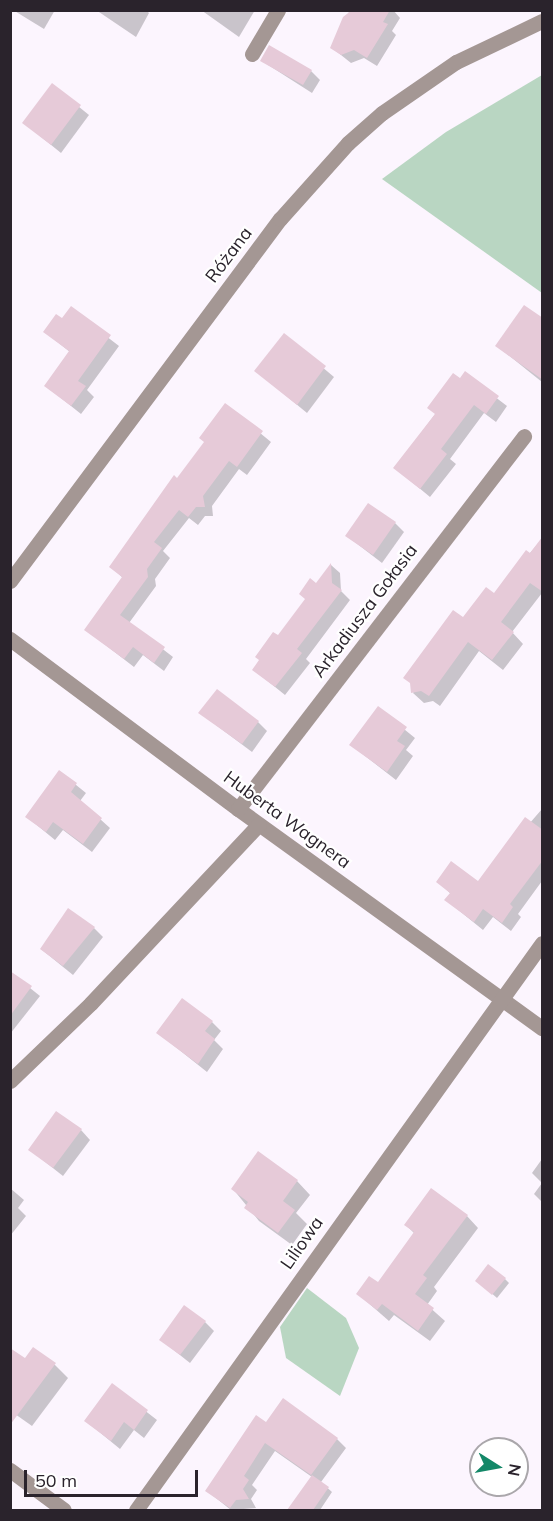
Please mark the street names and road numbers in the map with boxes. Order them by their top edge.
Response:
street label: Różana [201,223,257,287]
street label: Arkadiusza Gołasia [308,540,422,682]
street label: Huberta Wagnera [219,767,355,873]
street label: Liliowa [276,1213,328,1273]

